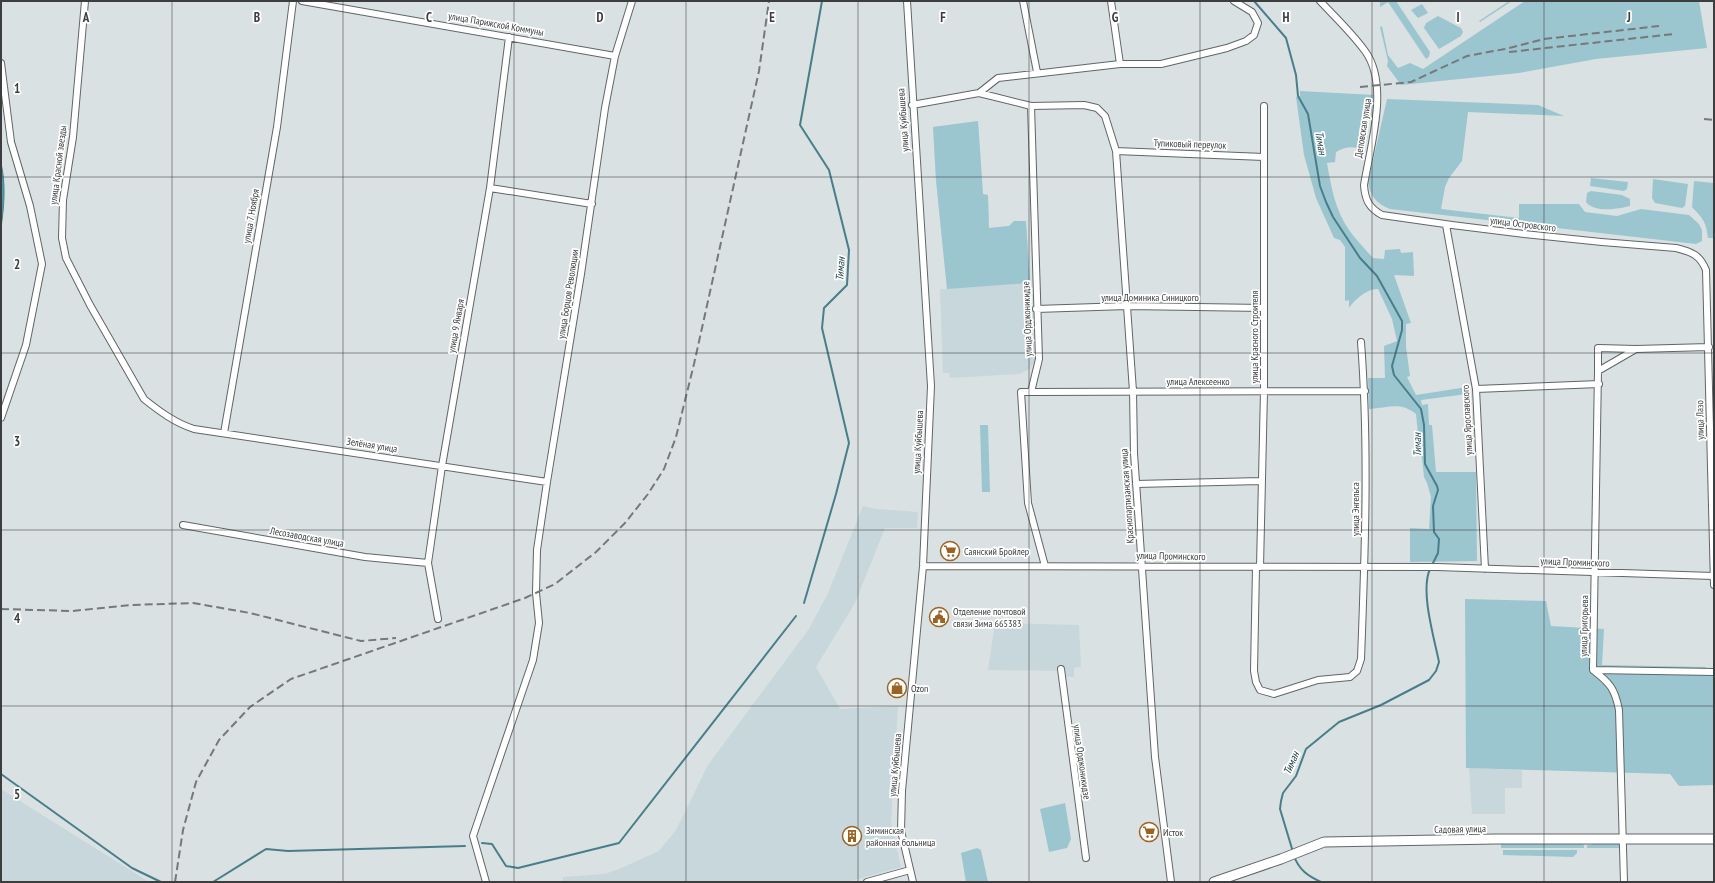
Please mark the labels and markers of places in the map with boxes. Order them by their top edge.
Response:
supermarket icon: Саянский Бройлер [939,540,961,562]
place label: Саянский Бройлер [964,545,1029,558]
place label: Отделение почтовой связи Зима 665383 [953,605,1026,630]
public building icon: Отделение почтовой связи Зима 665383 [928,606,950,628]
shop icon: Ozon [886,677,908,699]
place label: Ozon [911,682,929,695]
supermarket icon: Исток [1138,821,1160,843]
place label: Зиминская районная больница [866,824,935,849]
building icon: Зиминская районная больница [841,825,863,847]
place label: Исток [1163,826,1183,839]

